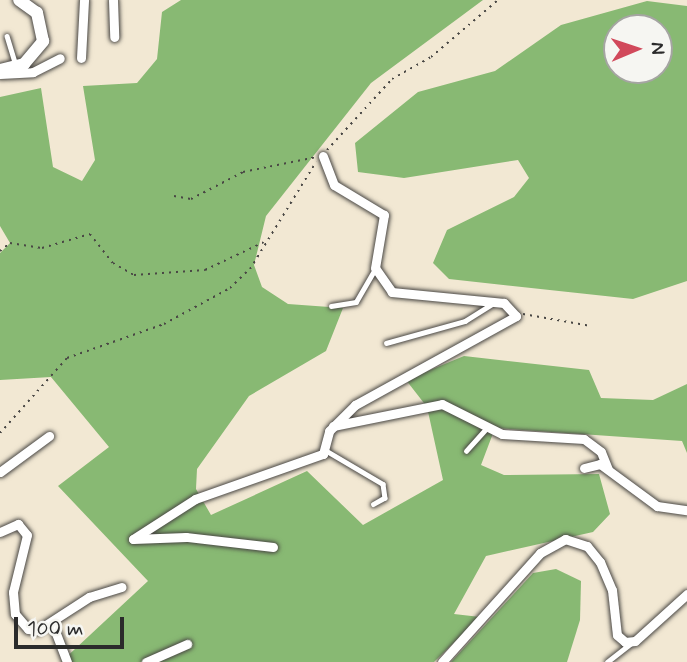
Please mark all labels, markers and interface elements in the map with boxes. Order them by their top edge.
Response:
north arrow [603,14,673,84]
text: N [645,42,670,55]
scale bar [18,602,128,646]
text: 100 m [27,615,83,643]

